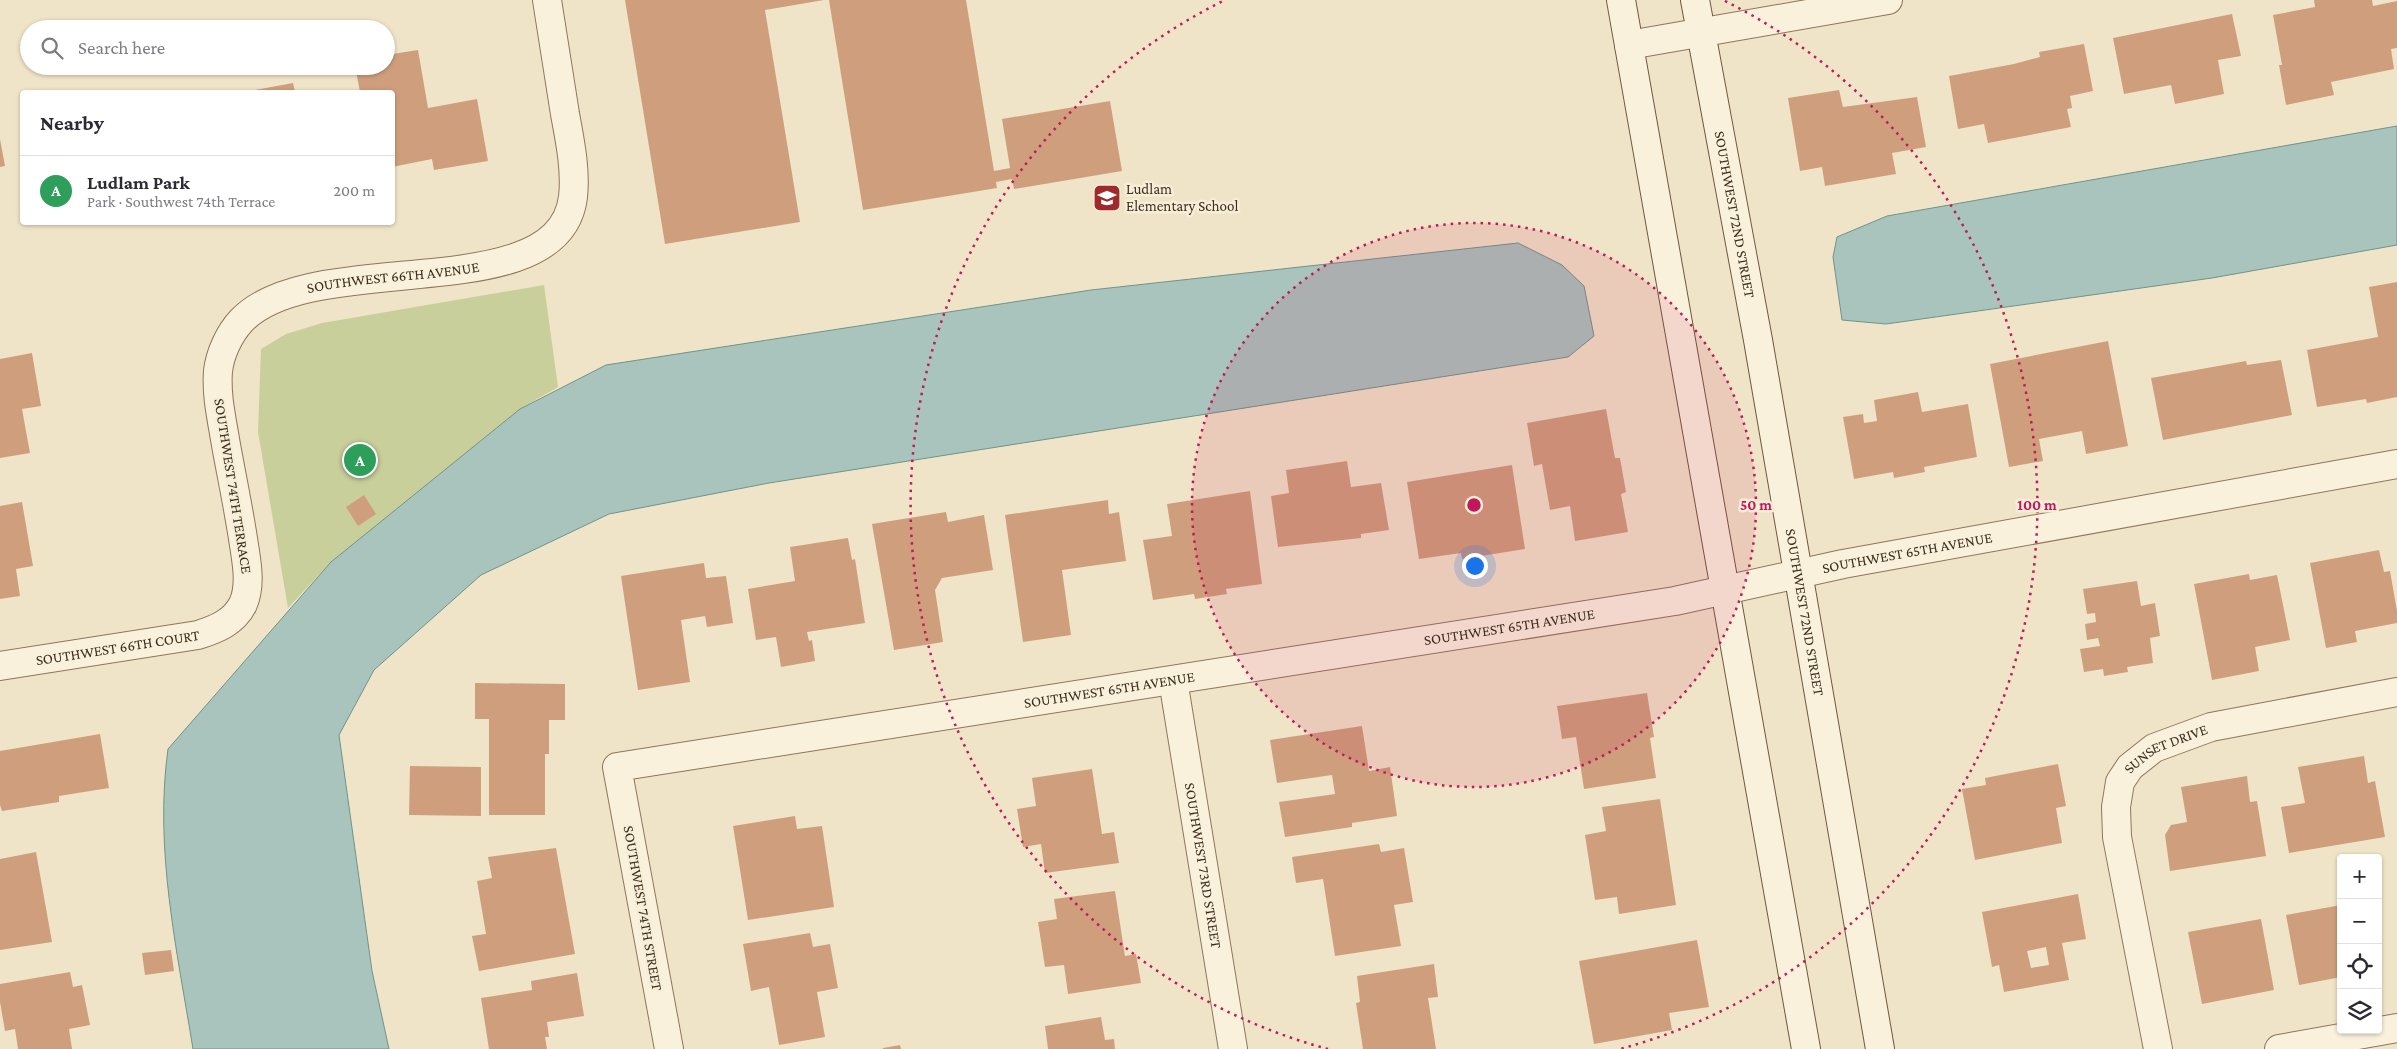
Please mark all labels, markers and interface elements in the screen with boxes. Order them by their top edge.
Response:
search box [20,20,395,75]
icon: search [38,34,66,62]
text: Search here [78,37,165,58]
text: Nearby [40,111,104,135]
street label: SOUTHWEST 72ND STREET [1711,130,1758,299]
text: Ludlam Park [87,172,190,193]
place label: Ludlam Elementary School [1126,181,1238,215]
text: A [51,182,61,199]
text: 200 m [333,182,375,199]
school or university icon: Ludlam Elementary School [1092,183,1122,213]
text: Park · Southwest 74th Terrace [87,193,275,210]
street label: SOUTHWEST 66TH AVENUE [305,259,481,296]
street label: SOUTHWEST 74TH TERRACE [211,397,255,575]
pin: A [344,441,376,479]
centre of rings [1465,496,1483,514]
text: 50 m [1740,497,1772,513]
text: 100 m [2017,497,2057,513]
street label: SOUTHWEST 72ND STREET [1783,527,1827,697]
street label: SOUTHWEST 65TH AVENUE [1821,529,1994,576]
your location [1462,553,1488,579]
street label: SOUTHWEST 65TH AVENUE [1423,606,1596,648]
street label: SOUTHWEST 66TH COURT [35,627,201,668]
street label: SOUTHWEST 65TH AVENUE [1023,668,1196,711]
street label: SUNSET DRIVE [2120,721,2210,776]
street label: SOUTHWEST 73RD STREET [1182,782,1225,950]
street label: SOUTHWEST 74TH STREET [621,824,665,992]
map controls [2337,854,2382,1034]
button: + [2337,854,2382,899]
button: − [2337,899,2382,944]
button: locate [2337,944,2382,989]
button: layers [2337,989,2382,1034]

